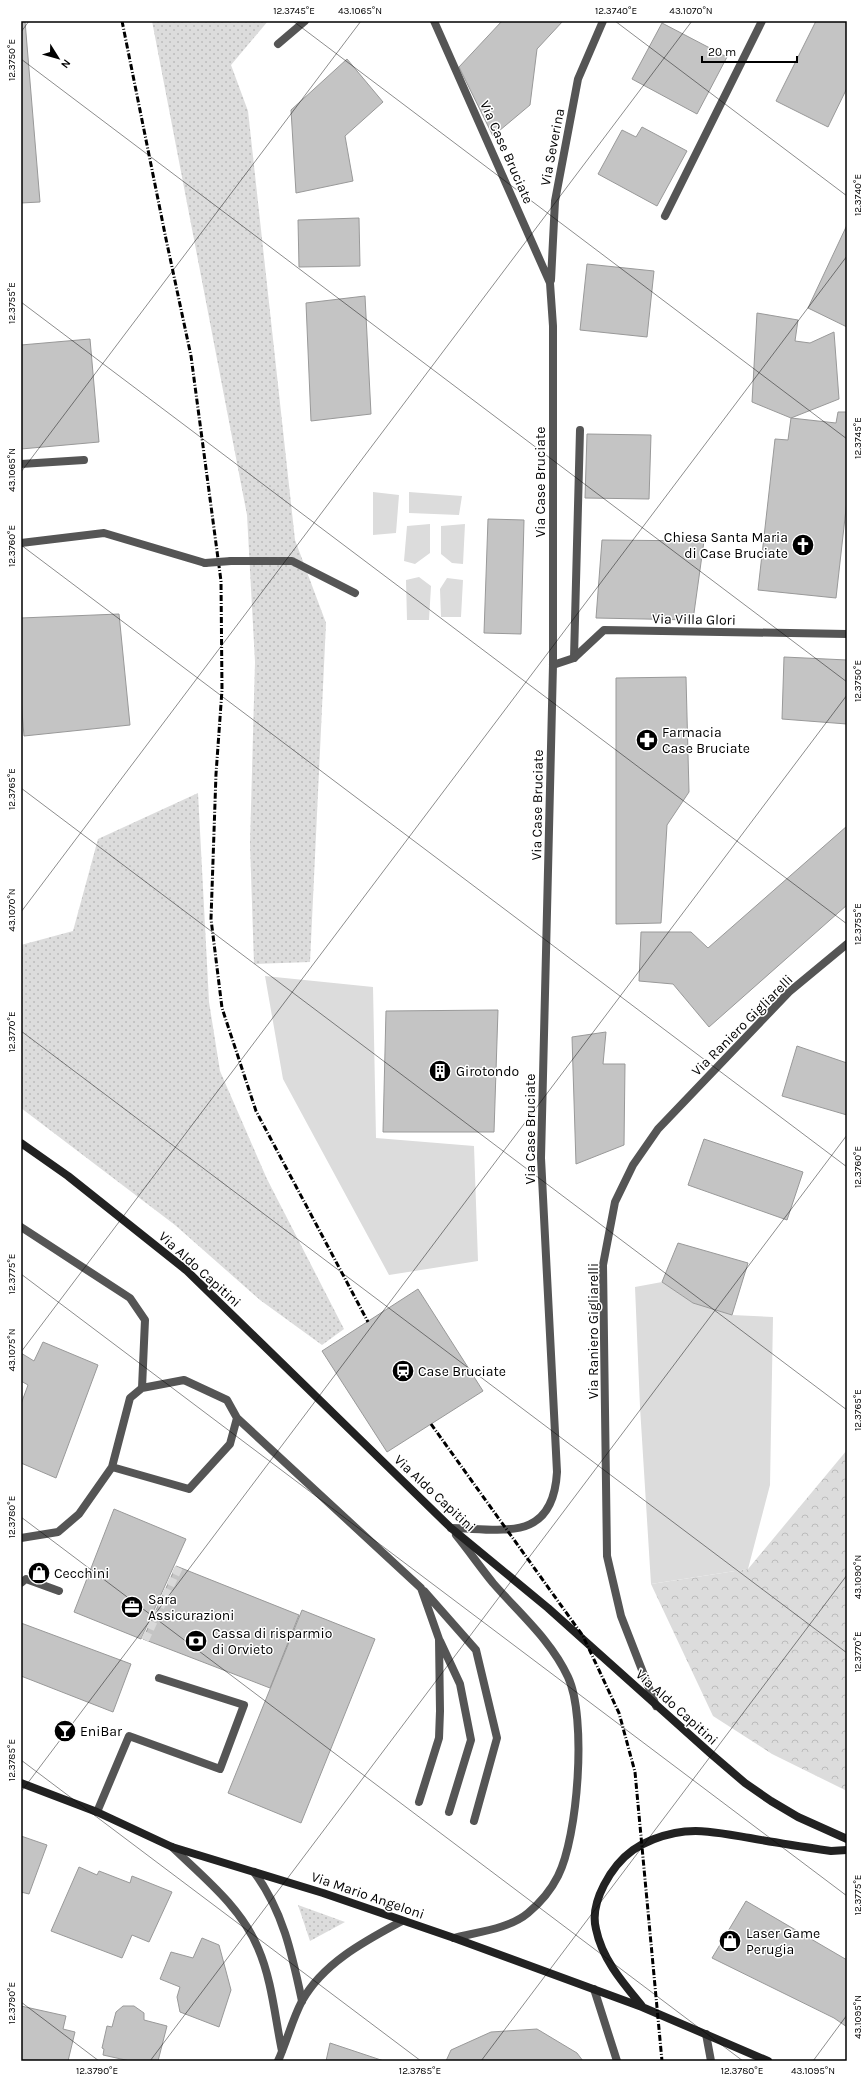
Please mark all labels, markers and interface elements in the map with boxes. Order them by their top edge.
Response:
text: 12.3745°E [273,5,315,17]
text: 43.1065°N [338,5,382,17]
text: 12.3740°E [595,5,637,17]
text: 43.1070°N [669,5,713,17]
north arrow [38,38,78,78]
scale bar [702,38,797,64]
text: 12.3750°E [6,39,18,81]
text: 20 m [708,45,736,59]
text: N [58,57,73,71]
street label: Via Case Bruciate [476,98,537,206]
street label: Via Severina [537,107,568,187]
text: 12.3740°E [852,174,864,216]
text: 12.3755°E [6,282,18,324]
text: 12.3745°E [852,417,864,459]
street label: Via Case Bruciate [532,426,549,538]
text: 43.1065°N [6,448,18,492]
text: 12.3760°E [6,525,18,567]
place label: Chiesa Santa Maria di Case Bruciate [664,529,788,562]
church icon: Chiesa Santa Maria di Case Bruciate [790,532,816,558]
street label: Via Villa Glori [652,610,736,629]
text: 12.3750°E [852,660,864,702]
place label: Farmacia Case Bruciate [662,724,750,757]
pharmacy icon: Farmacia Case Bruciate [634,727,660,753]
street label: Via Case Bruciate [528,749,547,861]
text: 12.3765°E [6,768,18,810]
text: 43.1070°N [6,888,18,932]
text: 12.3755°E [852,903,864,945]
street label: Via Raniero Gigliarelli [688,971,797,1080]
text: 12.3770°E [6,1011,18,1053]
building icon: Girotondo [427,1058,453,1084]
place label: Girotondo [456,1063,519,1080]
street label: Via Case Bruciate [522,1073,539,1185]
text: 12.3760°E [852,1146,864,1188]
street label: Via Aldo Capitini [155,1228,244,1311]
text: 12.3775°E [6,1254,18,1294]
street label: Via Raniero Gigliarelli [585,1263,602,1399]
text: 43.1075°N [6,1328,18,1372]
station icon: Case Bruciate [390,1358,416,1384]
place label: Case Bruciate [418,1363,506,1380]
text: 12.3765°E [852,1389,864,1431]
street label: Via Aldo Capitini [390,1451,479,1535]
text: 12.3780°E [6,1496,18,1538]
text: 43.1090°N [852,1555,864,1599]
shop icon: Cecchini [26,1560,52,1586]
place label: Cecchini [54,1565,109,1582]
place label: Sara Assicurazioni [148,1591,235,1624]
office icon: Sara Assicurazioni [119,1594,145,1620]
place label: Cassa di risparmio di Orvieto [212,1625,332,1658]
bank icon: Cassa di risparmio di Orvieto [183,1628,209,1654]
text: 12.3770°E [852,1631,864,1673]
street label: Via Aldo Capitini [632,1666,721,1749]
bar icon: EniBar [52,1718,78,1744]
place label: EniBar [80,1723,123,1740]
text: 12.3785°E [6,1739,18,1781]
street label: Via Mario Angeloni [309,1868,427,1923]
text: 12.3775°E [852,1875,864,1915]
place label: Laser Game Perugia [746,1925,820,1958]
shop icon: Laser Game Perugia [717,1928,743,1954]
text: 12.3790°E [6,1982,18,2024]
text: 43.1095°N [852,1995,864,2039]
text: 12.3790°E [76,2065,118,2077]
text: 12.3785°E [399,2065,441,2077]
text: 12.3780°E [721,2065,763,2077]
text: 43.1095°N [791,2065,835,2077]

